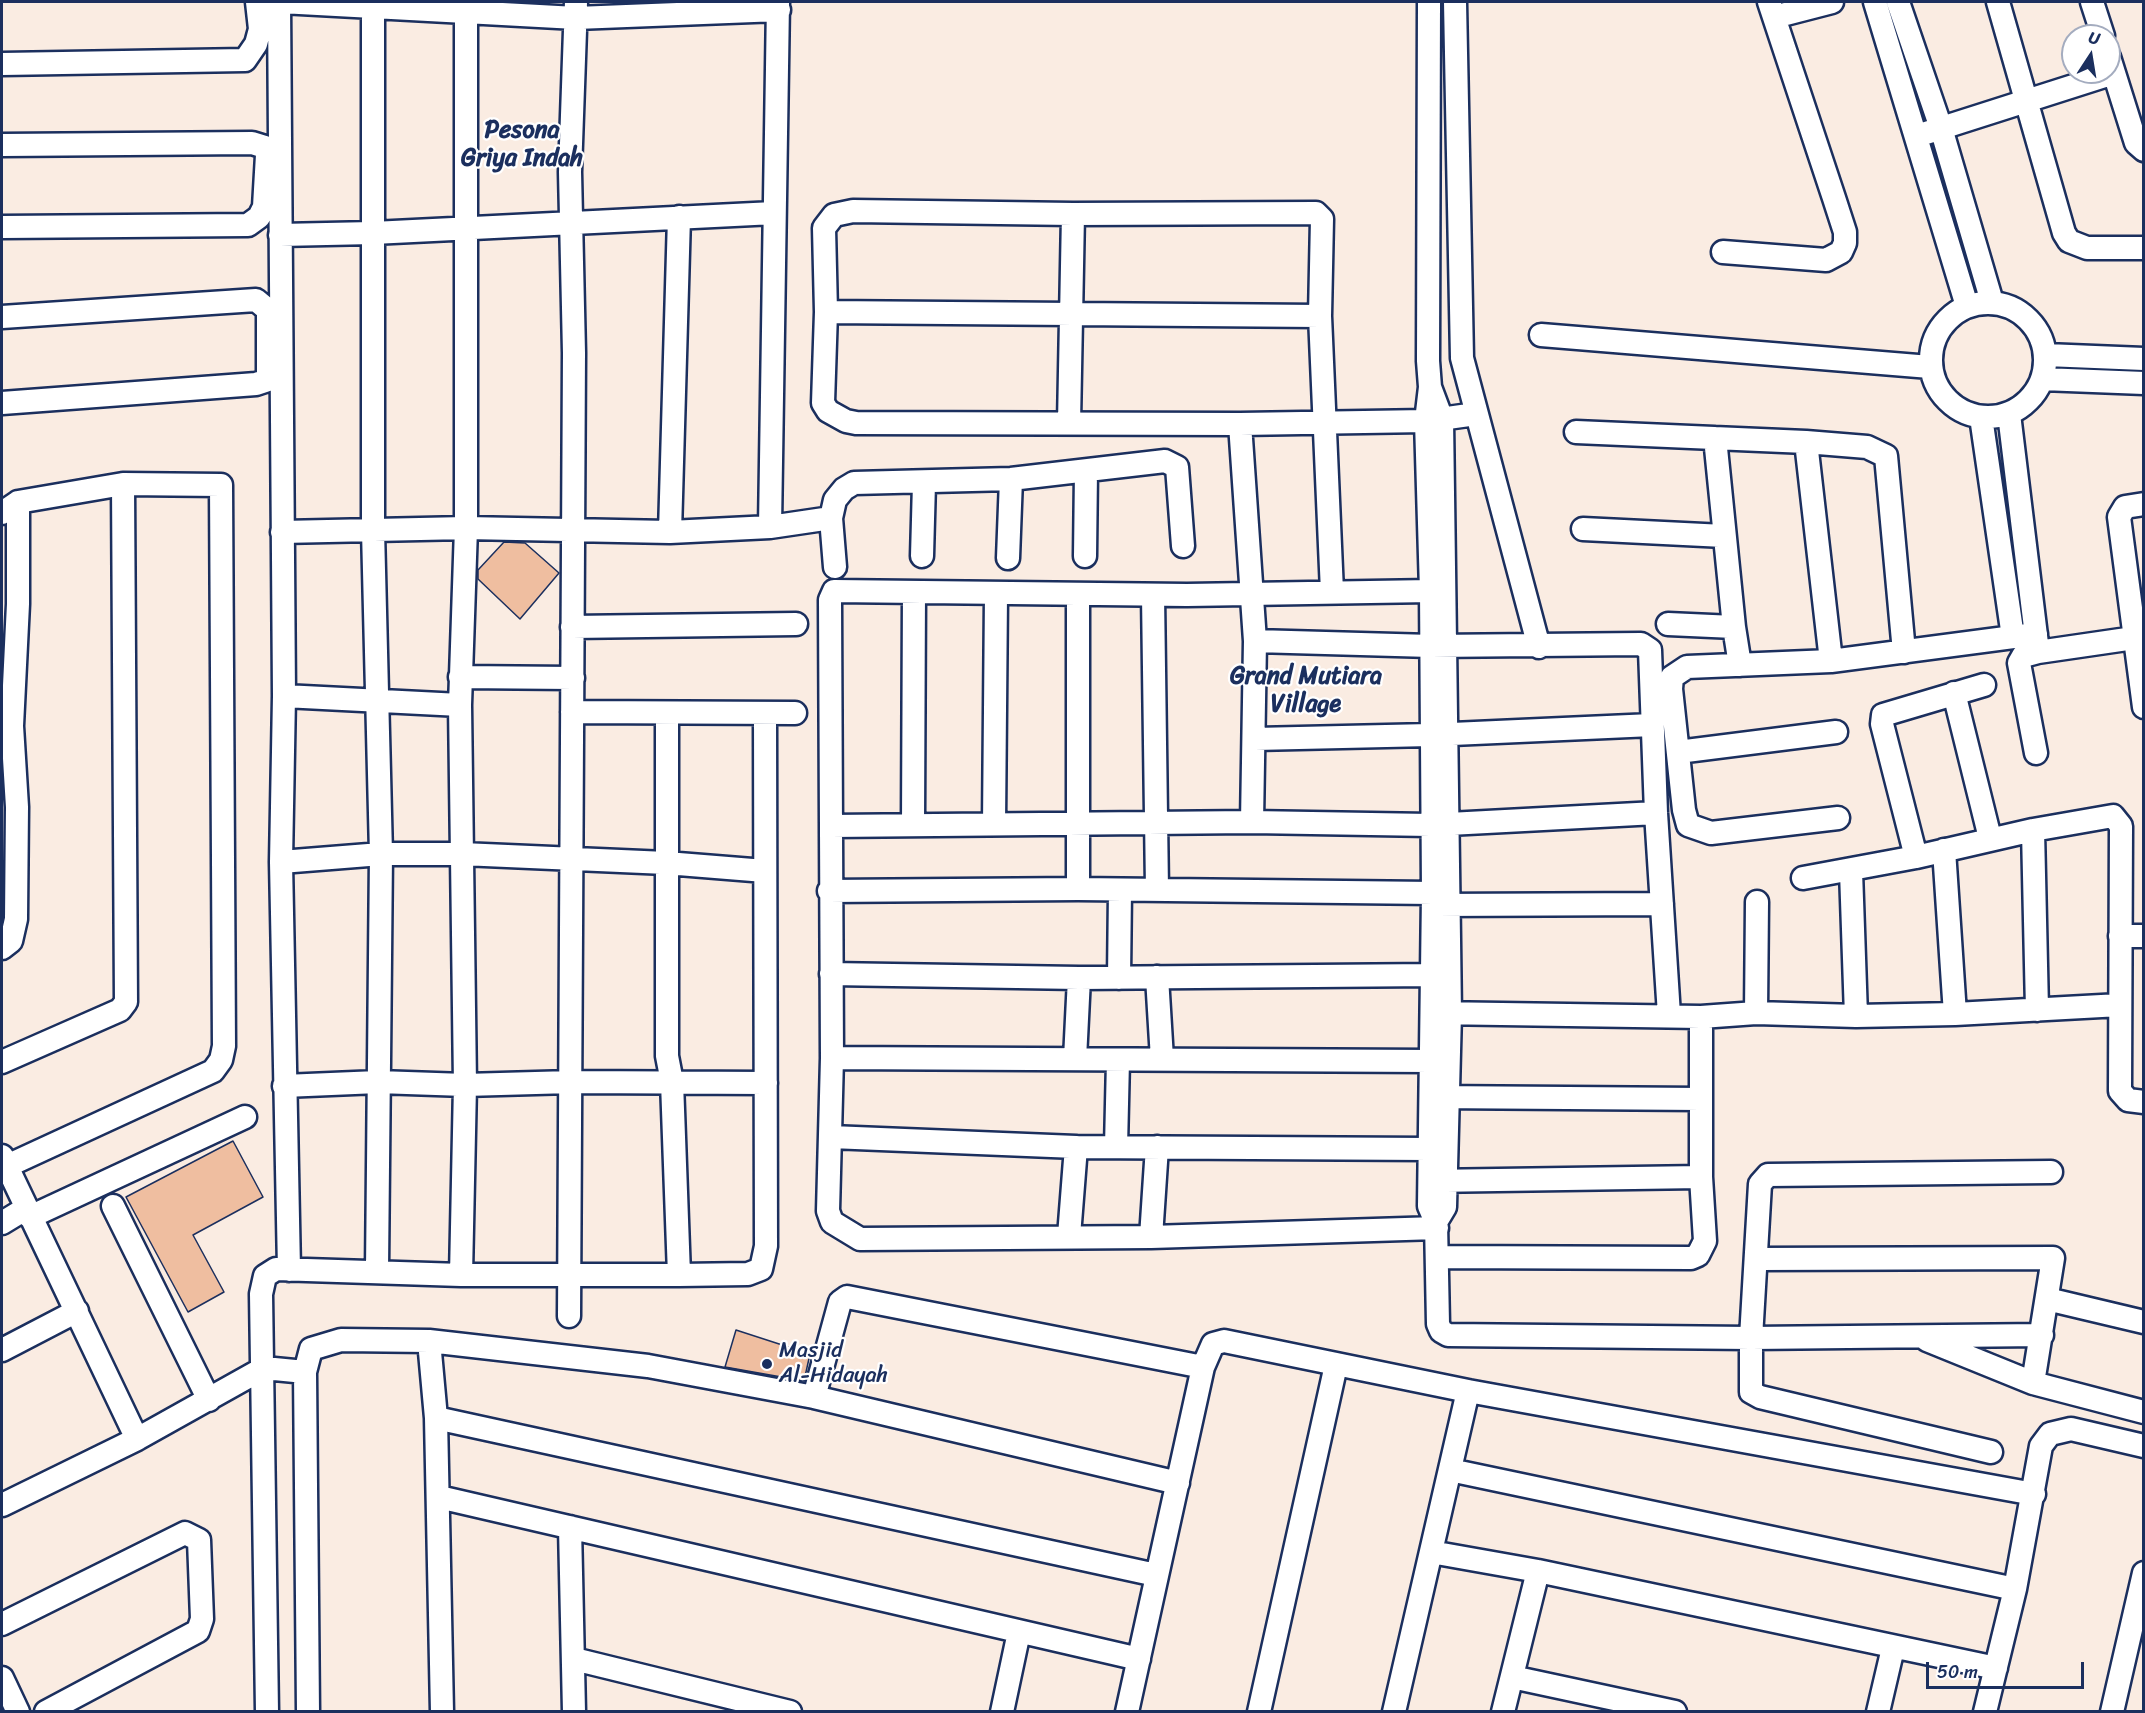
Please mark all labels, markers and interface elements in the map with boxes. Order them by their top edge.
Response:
text: U [2086,23,2103,53]
north arrow [2061,24,2121,84]
district label: Pesona Griya Indah [461,117,583,173]
district label: Grand Mutiara Village [1230,663,1382,719]
place label: Masjid Al-Hidayah [779,1338,888,1390]
marker: Masjid Al-Hidayah [760,1357,774,1371]
scale bar [1929,1650,2086,1688]
text: 50 m [1937,1656,1978,1688]

